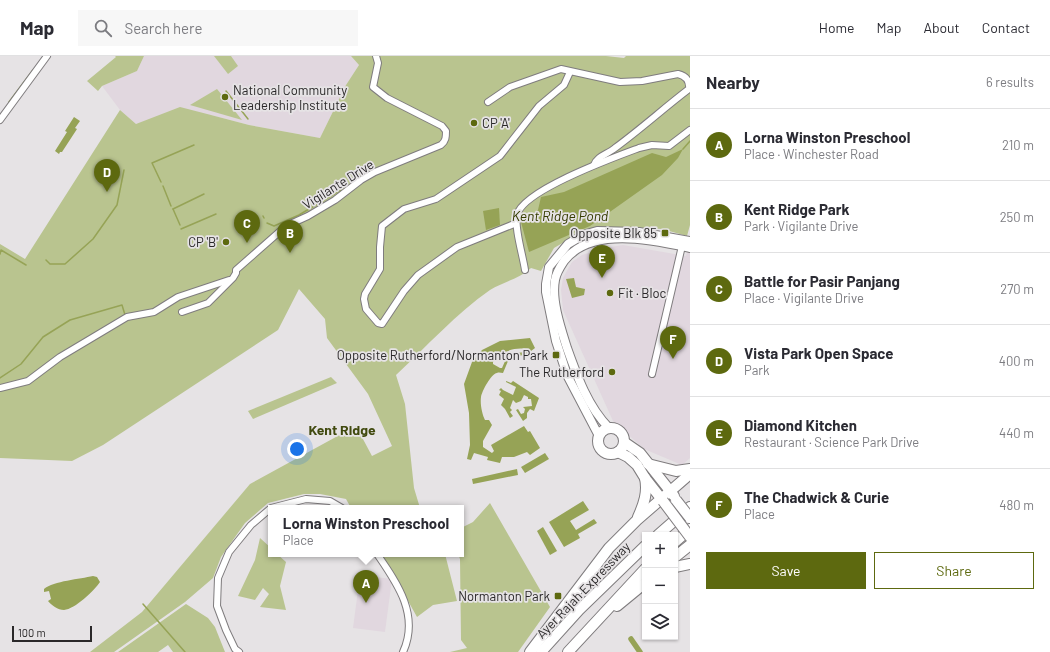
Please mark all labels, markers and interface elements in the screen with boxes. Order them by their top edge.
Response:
search box [78,10,358,46]
text: Map [20,16,54,39]
icon: search [92,17,114,39]
text: Search here [124,19,202,37]
text: Home [819,19,855,36]
text: Map [877,19,901,36]
text: About [923,19,960,36]
text: Contact [982,19,1030,36]
text: Nearby [706,72,760,92]
text: 6 results [986,74,1034,90]
place label: National Community Leadership Institute [233,82,347,113]
marker: National Community Leadership Institute [220,92,230,102]
place label: CP 'A' [482,115,510,131]
marker: CP 'A' [469,118,479,128]
text: Lorna Winston Preschool [744,128,910,146]
text: A [715,137,723,153]
text: 210 m [1002,137,1034,153]
text: Place · Winchester Road [744,146,879,162]
street label: Vigilante Drive [299,156,377,212]
pin: D [94,159,120,192]
text: Kent Ridge Park [744,200,850,218]
water label: Kent Ridge Pond [512,207,609,224]
text: B [715,209,723,225]
text: 250 m [1000,209,1034,225]
pin: C [234,210,260,243]
text: Park · Vigilante Drive [744,218,858,234]
pin: B [277,220,303,253]
place label: Opposite Blk 85 [570,225,657,241]
marker: Opposite Blk 85 [660,228,670,238]
place label: CP 'B' [188,234,218,250]
marker: CP 'B' [221,237,231,247]
pin: E [589,245,615,278]
text: Battle for Pasir Panjang [744,272,900,290]
text: C [715,281,723,297]
text: 270 m [1000,281,1034,297]
place label: Fit · Bloc [618,285,667,301]
marker: Fit · Bloc [605,288,615,298]
text: Place · Vigilante Drive [744,290,864,306]
pin: F [660,326,686,359]
text: Vista Park Open Space [744,344,894,362]
place label: Opposite Rutherford/Normanton Park [337,347,548,363]
marker: Opposite Rutherford/Normanton Park [551,350,561,360]
text: D [715,353,723,369]
text: 400 m [999,353,1034,369]
text: Park [744,362,770,378]
place label: The Rutherford [519,364,604,380]
marker: The Rutherford [607,367,617,377]
text: Diamond Kitchen [744,416,857,434]
district label: Kent Ridge [308,421,376,438]
text: E [715,425,723,441]
text: 440 m [999,425,1034,441]
text: Restaurant · Science Park Drive [744,434,919,450]
your location [287,439,307,459]
text: The Chadwick & Curie [744,488,889,506]
text: F [715,497,723,513]
text: 480 m [999,497,1034,513]
popup [268,505,464,557]
text: Place [744,506,775,522]
text: Lorna Winston Preschool [283,514,449,532]
text: Place [283,532,314,548]
map controls [642,532,678,640]
button: + [642,532,678,568]
street label: Ayer Rajah Expressway [533,538,633,642]
button: Save [706,552,866,589]
button: Share [874,552,1034,589]
button: − [642,568,678,604]
pin: A [353,570,379,603]
place label: Normanton Park [458,588,550,604]
marker: Normanton Park [553,591,563,601]
button: layers [642,604,678,640]
scale bar [12,624,92,643]
text: 100 m [18,626,46,639]

